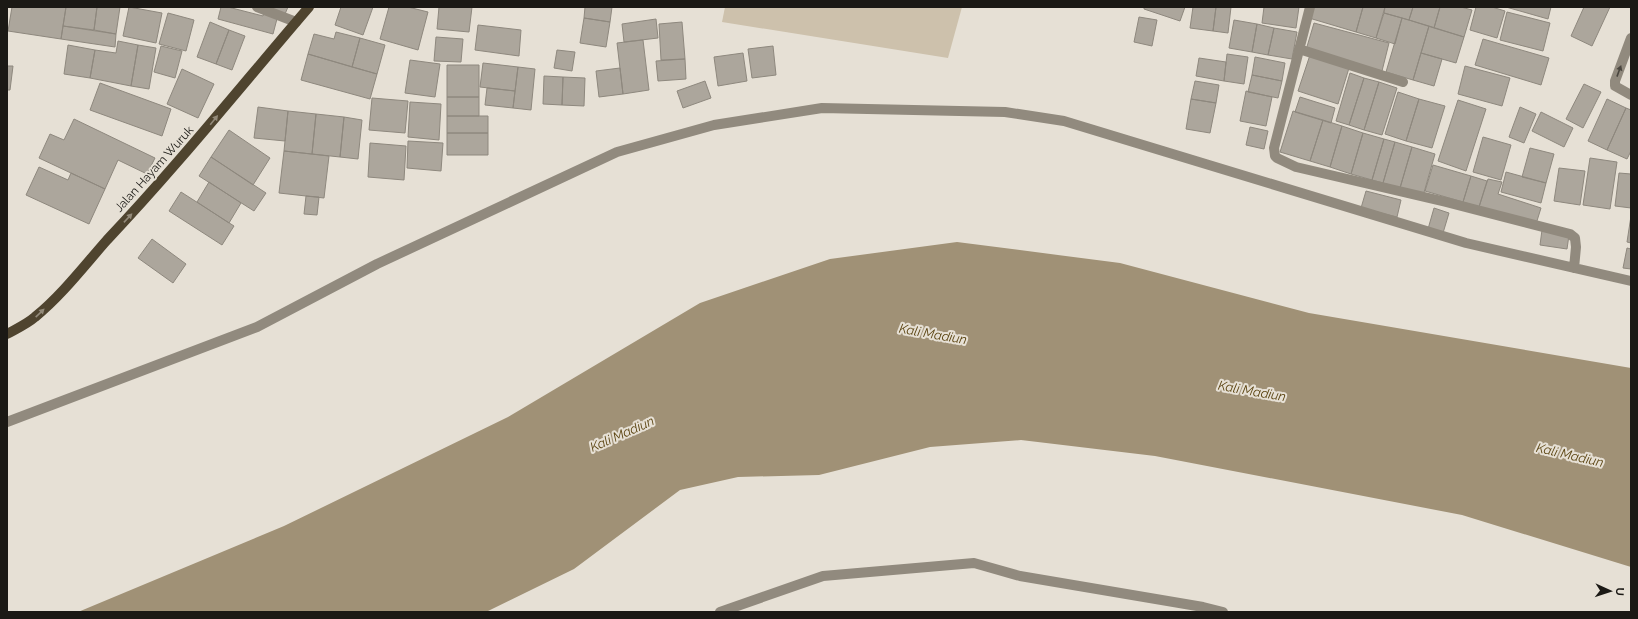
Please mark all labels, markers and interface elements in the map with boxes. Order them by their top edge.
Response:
one-way arrow [1616,64,1622,76]
one-way arrow [209,115,218,126]
street label: Jalan Hayam Wuruk [112,123,197,215]
one-way arrow [123,213,133,223]
one-way arrow [35,309,44,318]
water label: Kali Madiun [898,321,968,347]
water label: Kali Madiun [1217,378,1287,404]
water label: Kali Madiun [588,413,656,455]
water label: Kali Madiun [1535,440,1605,470]
north arrow [1590,571,1630,611]
text: U [1613,587,1626,596]

